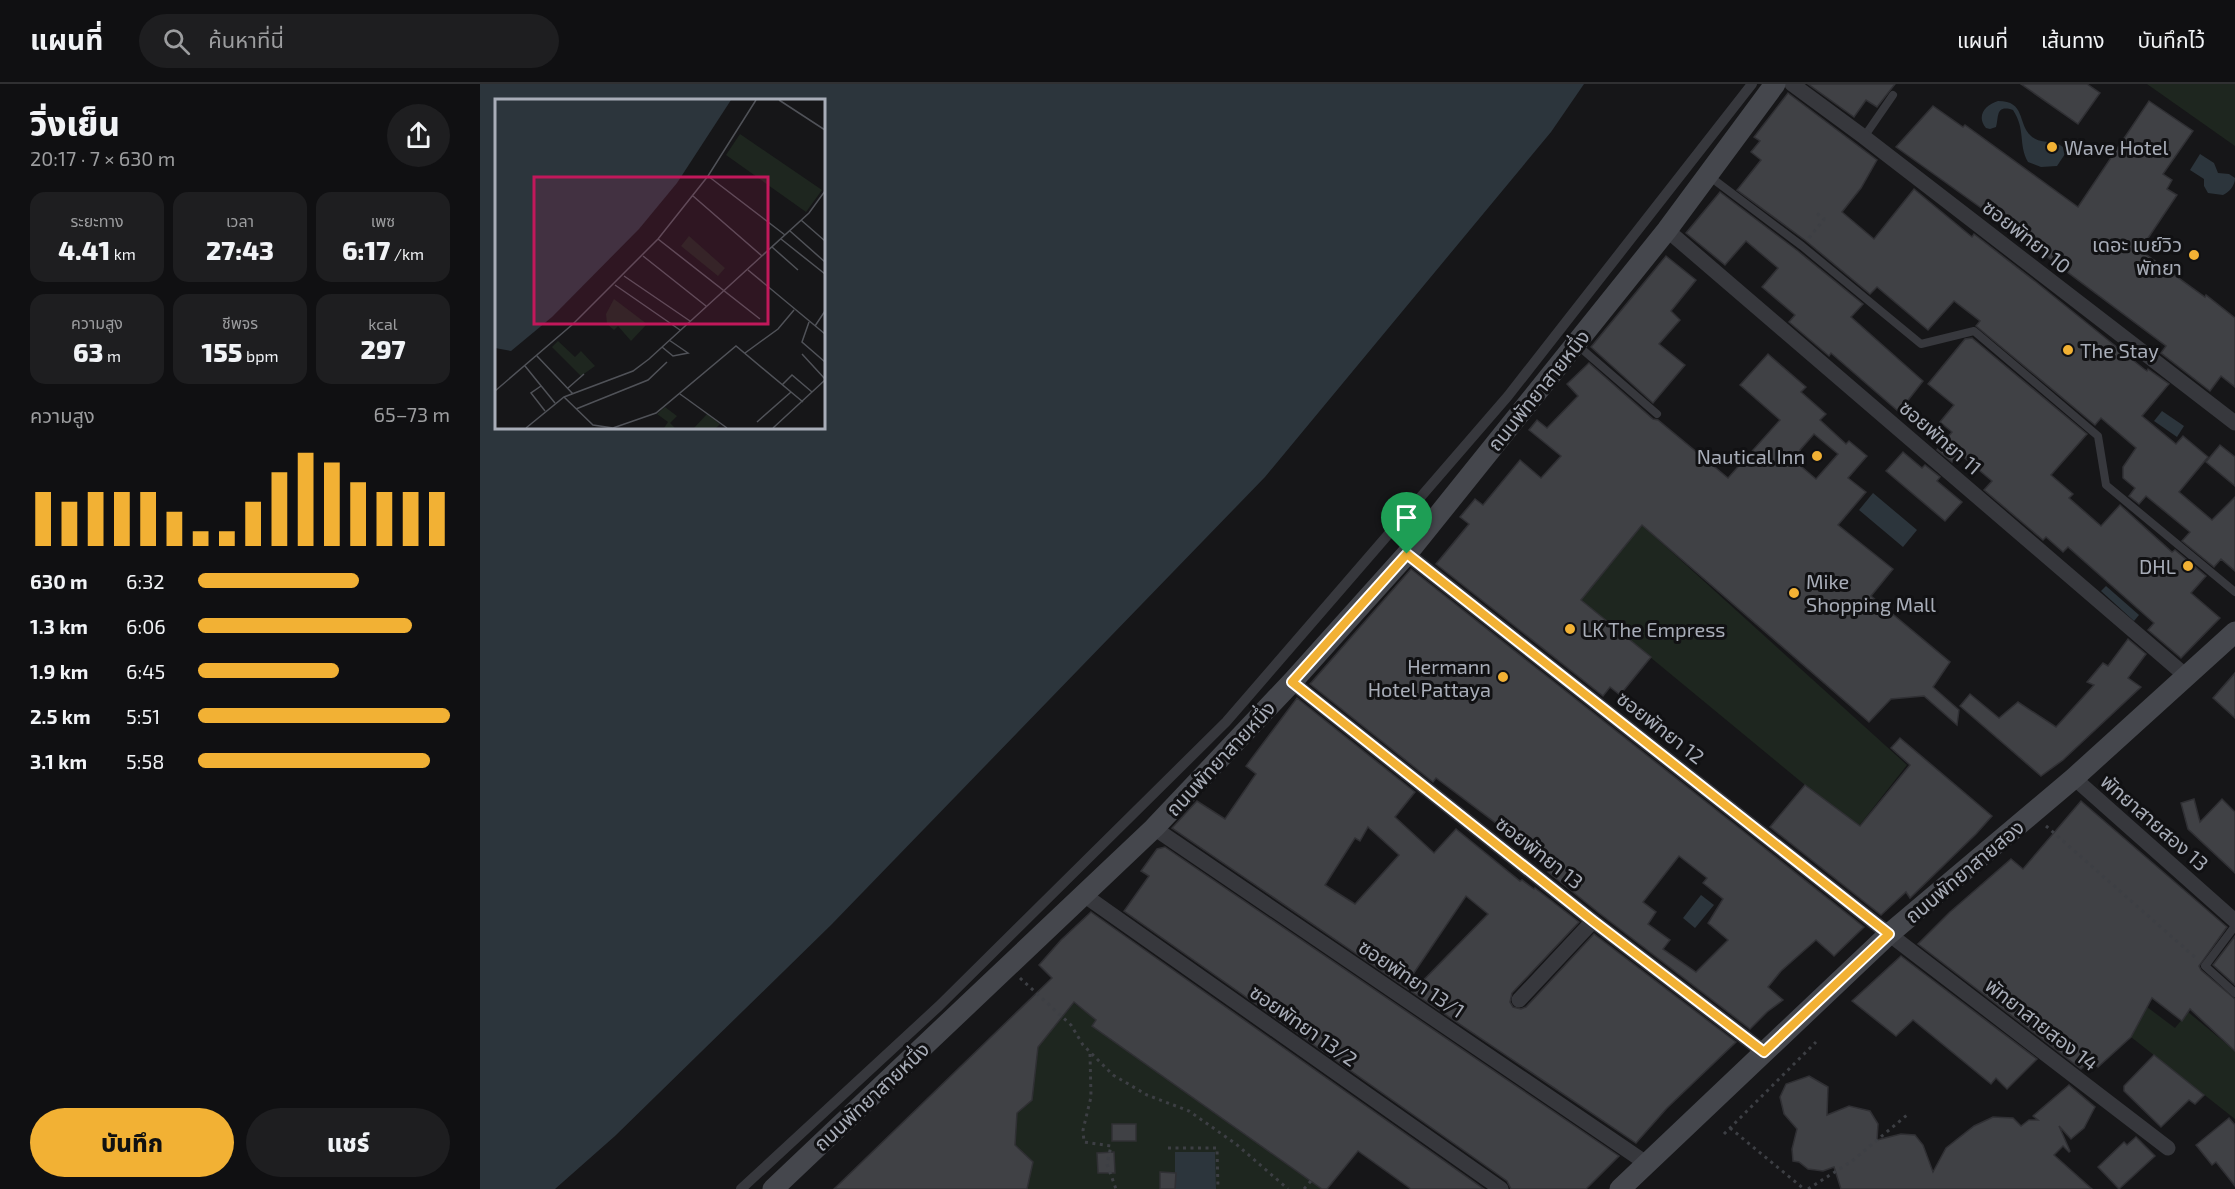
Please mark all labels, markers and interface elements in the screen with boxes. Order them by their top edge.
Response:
search box [139,14,559,68]
text: แผนที่ [30,22,103,56]
icon: search [160,25,193,58]
text: ค้นหาที่นี่ [208,26,284,52]
text: แผนที่ [1957,27,2008,52]
text: เส้นทาง [2041,27,2105,52]
text: บันทึกไว้ [2138,27,2205,52]
inset map [495,99,825,429]
text: วิ่งเย็น [30,103,120,143]
button: share [387,104,450,167]
place label: Wave Hotel [2064,135,2168,159]
marker: Wave Hotel [2045,140,2059,154]
text: 20:17 · 7 × 630 m [30,146,175,170]
street label: ซอยพัทยา 10 [1978,194,2076,278]
text: ระยะทาง [71,211,123,230]
text: เวลา [226,211,254,230]
text: เพซ [371,211,395,230]
place label: เดอะ เบย์วิว พัทยา [2092,232,2182,279]
text: 4.41 [58,234,110,265]
text: 27:43 [206,234,274,265]
text: 6:17 [342,234,390,265]
text: km [110,244,136,263]
text: /km [390,244,424,263]
marker: เดอะ เบย์วิว พัทยา [2187,248,2201,262]
text: ความสูง [71,313,123,332]
text: ชีพจร [222,313,258,332]
text: kcal [368,314,398,333]
street label: ถนนพัทยาสายหนึ่ง [1481,324,1594,455]
text: 297 [361,333,405,364]
text: 63 [73,336,103,367]
text: 155 [202,336,242,367]
place label: The Stay [2080,338,2159,362]
marker: The Stay [2061,343,2075,357]
text: m [103,346,121,365]
text: bpm [242,346,278,365]
street label: ซอยพัทยา 11 [1895,395,1987,479]
text: 65–73 m [374,402,450,426]
text: ความสูง [30,403,95,427]
place label: Nautical Inn [1697,444,1805,468]
marker: Nautical Inn [1810,449,1824,463]
pin [1381,492,1432,554]
icon: arrive [1390,501,1423,534]
place label: DHL [2139,554,2176,578]
marker: DHL [2181,559,2195,573]
text: 630 m [30,569,88,593]
text: 6:32 [126,569,165,593]
place label: Mike Shopping Mall [1806,569,1936,616]
marker: Mike Shopping Mall [1787,586,1801,600]
text: 1.3 km [30,614,88,638]
text: 6:06 [126,614,166,638]
place label: LK The Empress [1582,617,1725,641]
marker: LK The Empress [1563,622,1577,636]
place label: Hermann Hotel Pattaya [1368,654,1491,701]
text: 1.9 km [30,659,88,683]
text: 6:45 [126,659,165,683]
marker: Hermann Hotel Pattaya [1496,670,1510,684]
street label: ซอยพัทยา 12 [1613,685,1709,769]
street label: ถนนพัทยาสายหนึ่ง [1160,695,1280,821]
text: 2.5 km [30,704,91,728]
text: 5:51 [126,704,160,728]
text: 3.1 km [30,749,87,773]
text: 5:58 [126,749,164,773]
street label: พัทยาสายสอง 13 [2096,769,2214,875]
street label: ซอยพัทยา 13 [1492,810,1588,894]
street label: ถนนพัทยาสายสอง [1900,814,2028,928]
street label: ซอยพัทยา 13/1 [1355,934,1469,1022]
street label: พัทยาสายสอง 14 [1981,973,2103,1075]
street label: ซอยพัทยา 13/2 [1246,979,1362,1071]
street label: ถนนพัทยาสายหนึ่ง [808,1036,934,1156]
button: บันทึก [30,1108,234,1177]
button: แชร์ [246,1108,450,1177]

